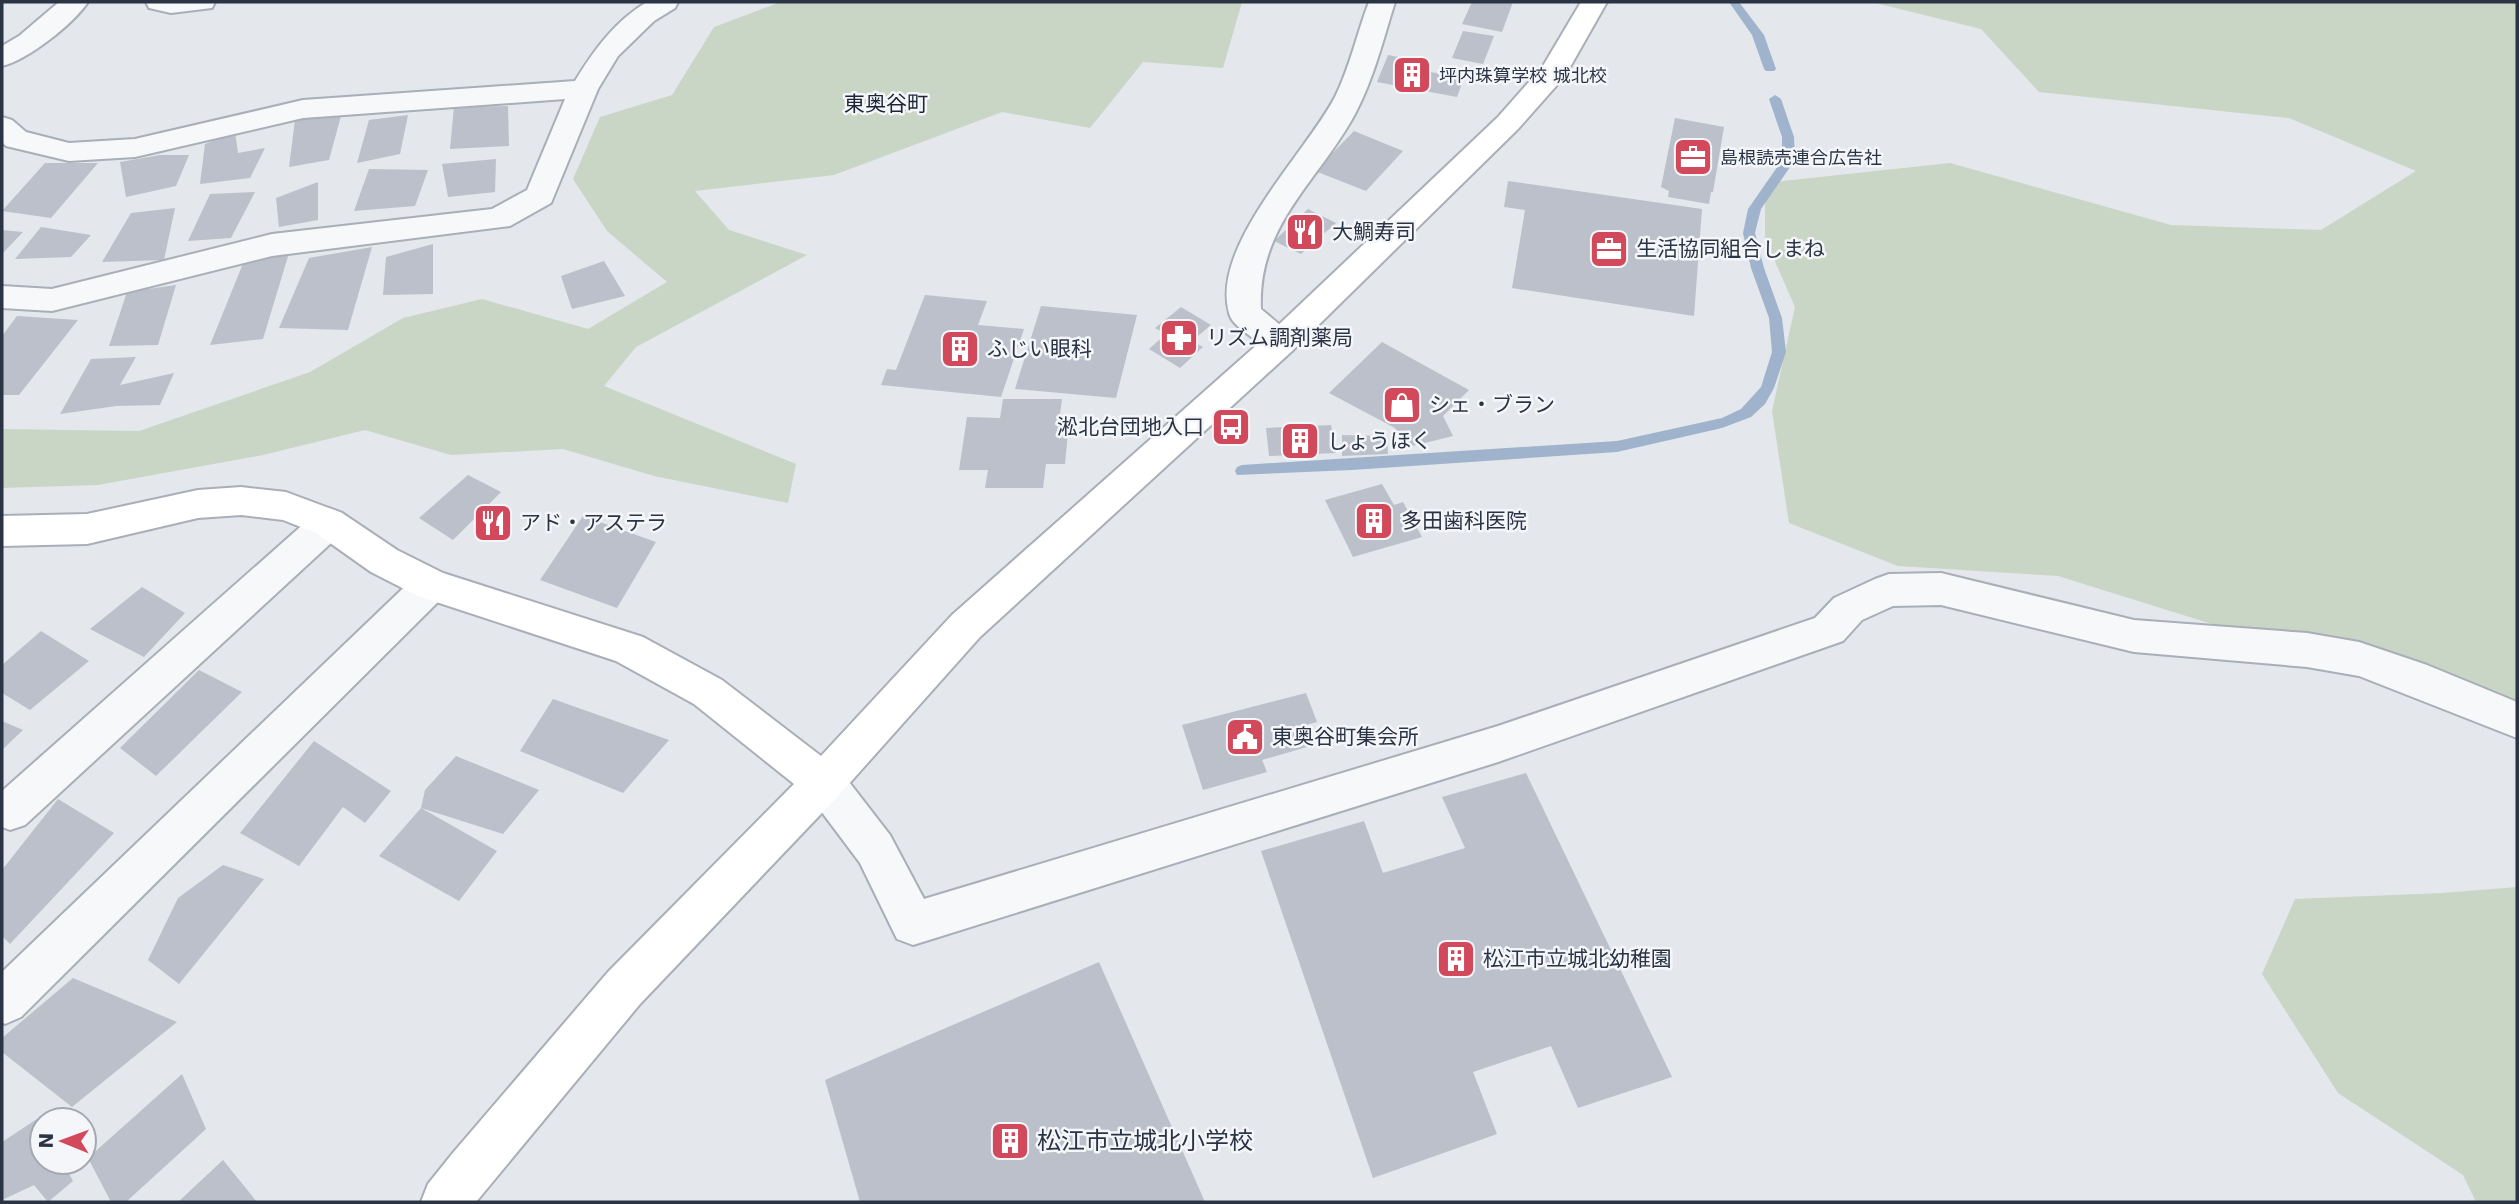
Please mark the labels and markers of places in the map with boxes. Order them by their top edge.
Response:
building icon: 坪内珠算学校 城北校 [1391,54,1433,96]
place label: 坪内珠算学校 城北校 [1439,65,1607,86]
office icon: 島根読売連合広告社 [1672,136,1714,178]
place label: 島根読売連合広告社 [1720,147,1882,168]
restaurant icon: 大鯛寿司 [1284,211,1326,253]
place label: 大鯛寿司 [1332,220,1416,244]
office icon: 生活協同組合しまね [1588,228,1630,270]
place label: 生活協同組合しまね [1636,237,1825,261]
pharmacy icon: リズム調剤薬局 [1158,317,1200,359]
place label: リズム調剤薬局 [1206,326,1353,350]
building icon: ふじい眼科 [939,328,981,370]
place label: ふじい眼科 [987,337,1092,361]
shop icon: シェ・ブラン [1381,384,1423,426]
place label: シェ・ブラン [1429,393,1555,417]
bus stop icon: 淞北台団地入口 [1210,406,1252,448]
place label: 淞北台団地入口 [1057,415,1204,439]
building icon: しょうほく [1279,420,1321,462]
place label: しょうほく [1327,429,1432,453]
building icon: 多田歯科医院 [1353,500,1395,542]
restaurant icon: アド・アステラ [472,502,514,544]
place label: 多田歯科医院 [1401,509,1527,533]
place label: アド・アステラ [520,511,667,535]
public building icon: 東奥谷町集会所 [1224,716,1266,758]
place label: 東奥谷町集会所 [1272,725,1419,749]
building icon: 松江市立城北幼稚園 [1435,938,1477,980]
place label: 松江市立城北幼稚園 [1483,947,1672,971]
building icon: 松江市立城北小学校 [989,1120,1031,1162]
place label: 松江市立城北小学校 [1037,1127,1253,1155]

